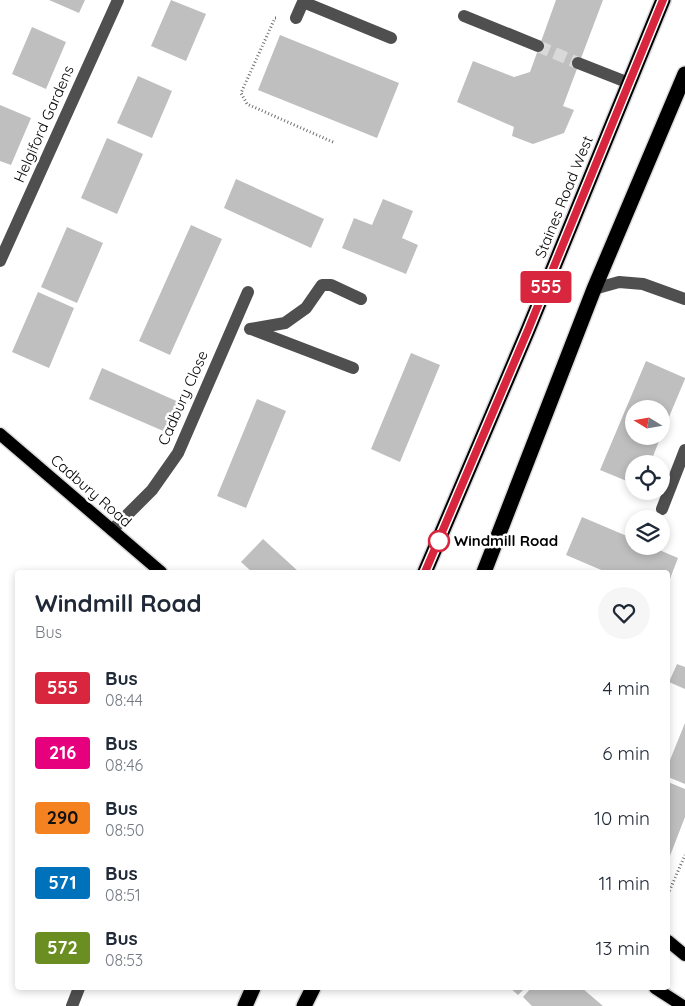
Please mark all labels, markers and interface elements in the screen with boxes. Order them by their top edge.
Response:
street label: Helgiford Gardens [9,62,78,185]
street label: Staines Road West [530,133,597,261]
line badge: 555 [517,271,575,303]
text: 555 [530,275,562,298]
street label: Cadbury Close [153,347,212,448]
north arrow [625,400,670,445]
map controls [625,400,670,555]
street label: Cadbury Road [47,450,136,531]
button: locate [625,455,670,500]
button: layers [625,510,670,555]
marker: Windmill Road [428,530,450,552]
place label: Windmill Road [454,531,558,550]
button: heart [598,587,650,639]
text: Windmill Road [35,588,202,618]
text: Bus [35,622,62,642]
text: Bus [105,666,138,690]
text: 555 [47,676,78,699]
text: 4 min [602,676,650,700]
text: 08:44 [105,690,143,710]
text: Bus [105,731,138,755]
text: 216 [49,741,76,764]
text: 6 min [602,741,650,765]
text: 08:46 [105,755,143,775]
text: Bus [105,796,138,820]
text: 290 [47,806,78,829]
text: 10 min [594,806,650,830]
text: 08:50 [105,820,144,840]
text: Bus [105,861,138,885]
text: 571 [49,871,76,894]
text: 11 min [598,871,650,895]
text: 08:51 [105,885,141,905]
text: Bus [105,926,138,950]
text: 572 [47,936,78,959]
text: 13 min [595,936,650,960]
text: 08:53 [105,950,143,970]

